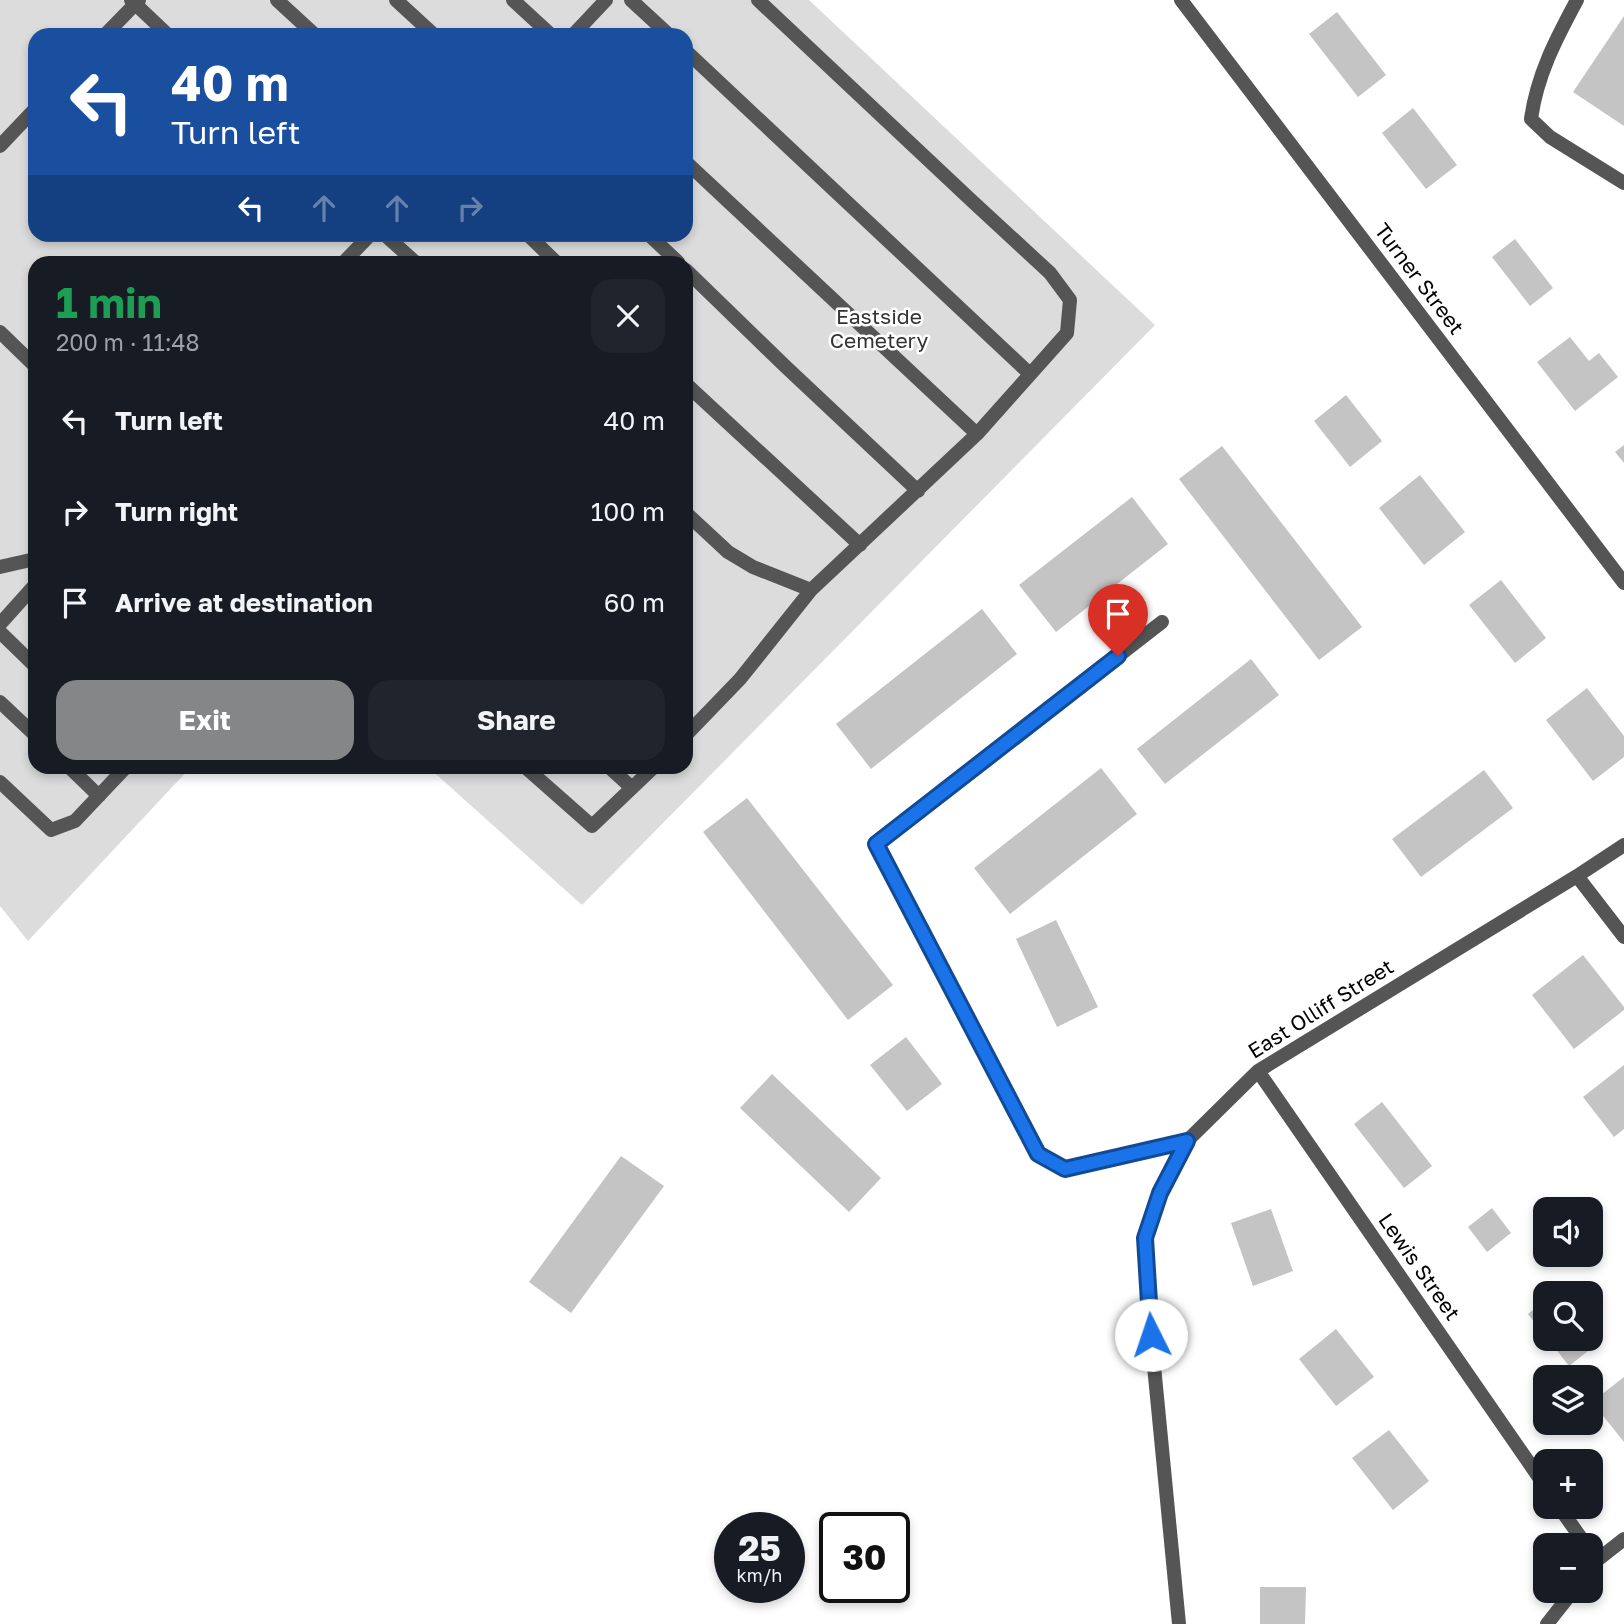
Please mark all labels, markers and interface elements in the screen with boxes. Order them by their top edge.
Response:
text: 40 m [171,53,289,112]
icon: left [56,56,147,147]
text: Turn left [171,113,300,151]
icon: left [232,189,270,227]
icon: ahead [305,189,343,227]
icon: ahead [378,189,416,227]
icon: right [451,189,489,227]
street label: Turner Street [1369,218,1470,339]
text: 1 min [56,277,162,327]
button: close [591,279,665,353]
park label: Eastside Cemetery [830,303,928,353]
text: 200 m · 11:48 [56,328,200,356]
icon: left [56,402,94,440]
text: Turn left [115,405,223,436]
text: 40 m [604,405,665,436]
icon: right [56,493,94,531]
text: Turn right [115,496,238,527]
text: 100 m [591,496,665,527]
icon: arrive [56,584,94,622]
pin [1088,584,1148,656]
text: Arrive at destination [115,587,373,618]
text: 60 m [604,587,665,618]
icon: arrive [1099,595,1137,633]
button: Exit [56,680,354,760]
button: Share [368,680,665,760]
street label: East Olliff Street [1243,953,1398,1063]
map controls [1533,1197,1603,1603]
button: sound [1533,1197,1603,1267]
street label: Lewis Street [1373,1208,1466,1325]
button: search [1533,1281,1603,1351]
position arrow [1114,1298,1188,1372]
button: layers [1533,1365,1603,1435]
button: + [1533,1449,1603,1519]
speed limit sign: 30 [819,1512,910,1603]
text: 25 [738,1527,781,1569]
button: − [1533,1533,1603,1603]
text: km/h [737,1564,782,1586]

